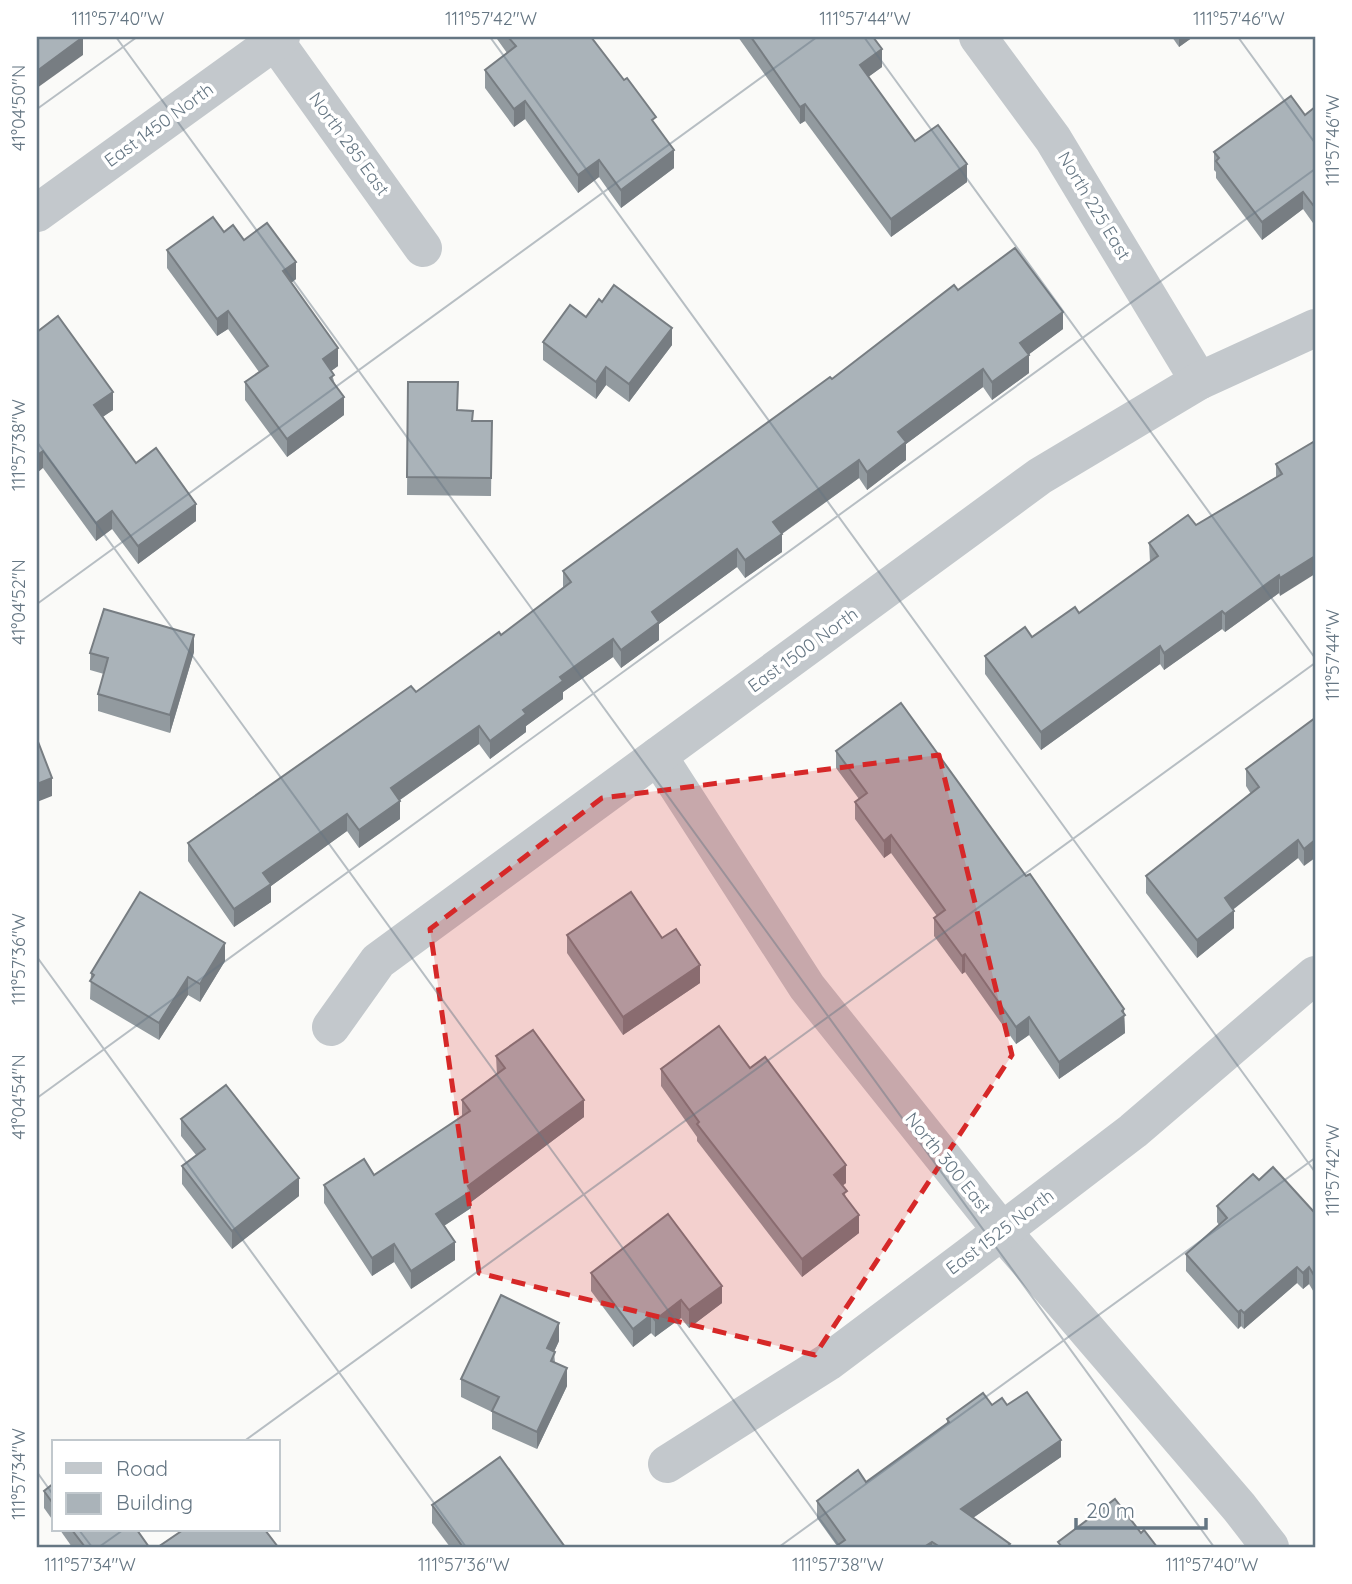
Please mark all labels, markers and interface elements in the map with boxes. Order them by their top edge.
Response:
text: 111°57'40"W [72,7,164,30]
text: 111°57'42"W [445,7,537,30]
text: 111°57'44"W [819,7,911,30]
text: 111°57'46"W [1193,7,1285,30]
text: 41°04'50"N [7,65,30,151]
street label: East 1450 North [100,77,218,172]
street label: North 285 East [304,87,395,200]
text: 111°57'46"W [1321,94,1344,186]
street label: North 225 East [1053,147,1136,264]
text: 111°57'38"W [7,399,30,491]
text: 41°04'52"N [7,559,30,645]
street label: East 1500 North [743,602,862,697]
text: 111°57'44"W [1321,609,1344,701]
text: 111°57'36"W [7,913,30,1005]
text: 41°04'54"N [7,1055,30,1139]
street label: North 300 East [901,1107,996,1218]
text: 111°57'42"W [1321,1124,1344,1216]
street label: East 1525 North [941,1184,1058,1280]
text: 111°57'34"W [7,1428,30,1520]
legend [52,1440,280,1532]
text: Road [116,1455,168,1481]
scale bar [1076,1486,1205,1530]
text: Building [116,1489,193,1515]
text: 20 m [1086,1497,1135,1523]
text: 111°57'34"W [44,1553,136,1576]
text: 111°57'36"W [418,1553,510,1576]
text: 111°57'38"W [792,1553,884,1576]
text: 111°57'40"W [1166,1553,1258,1576]

